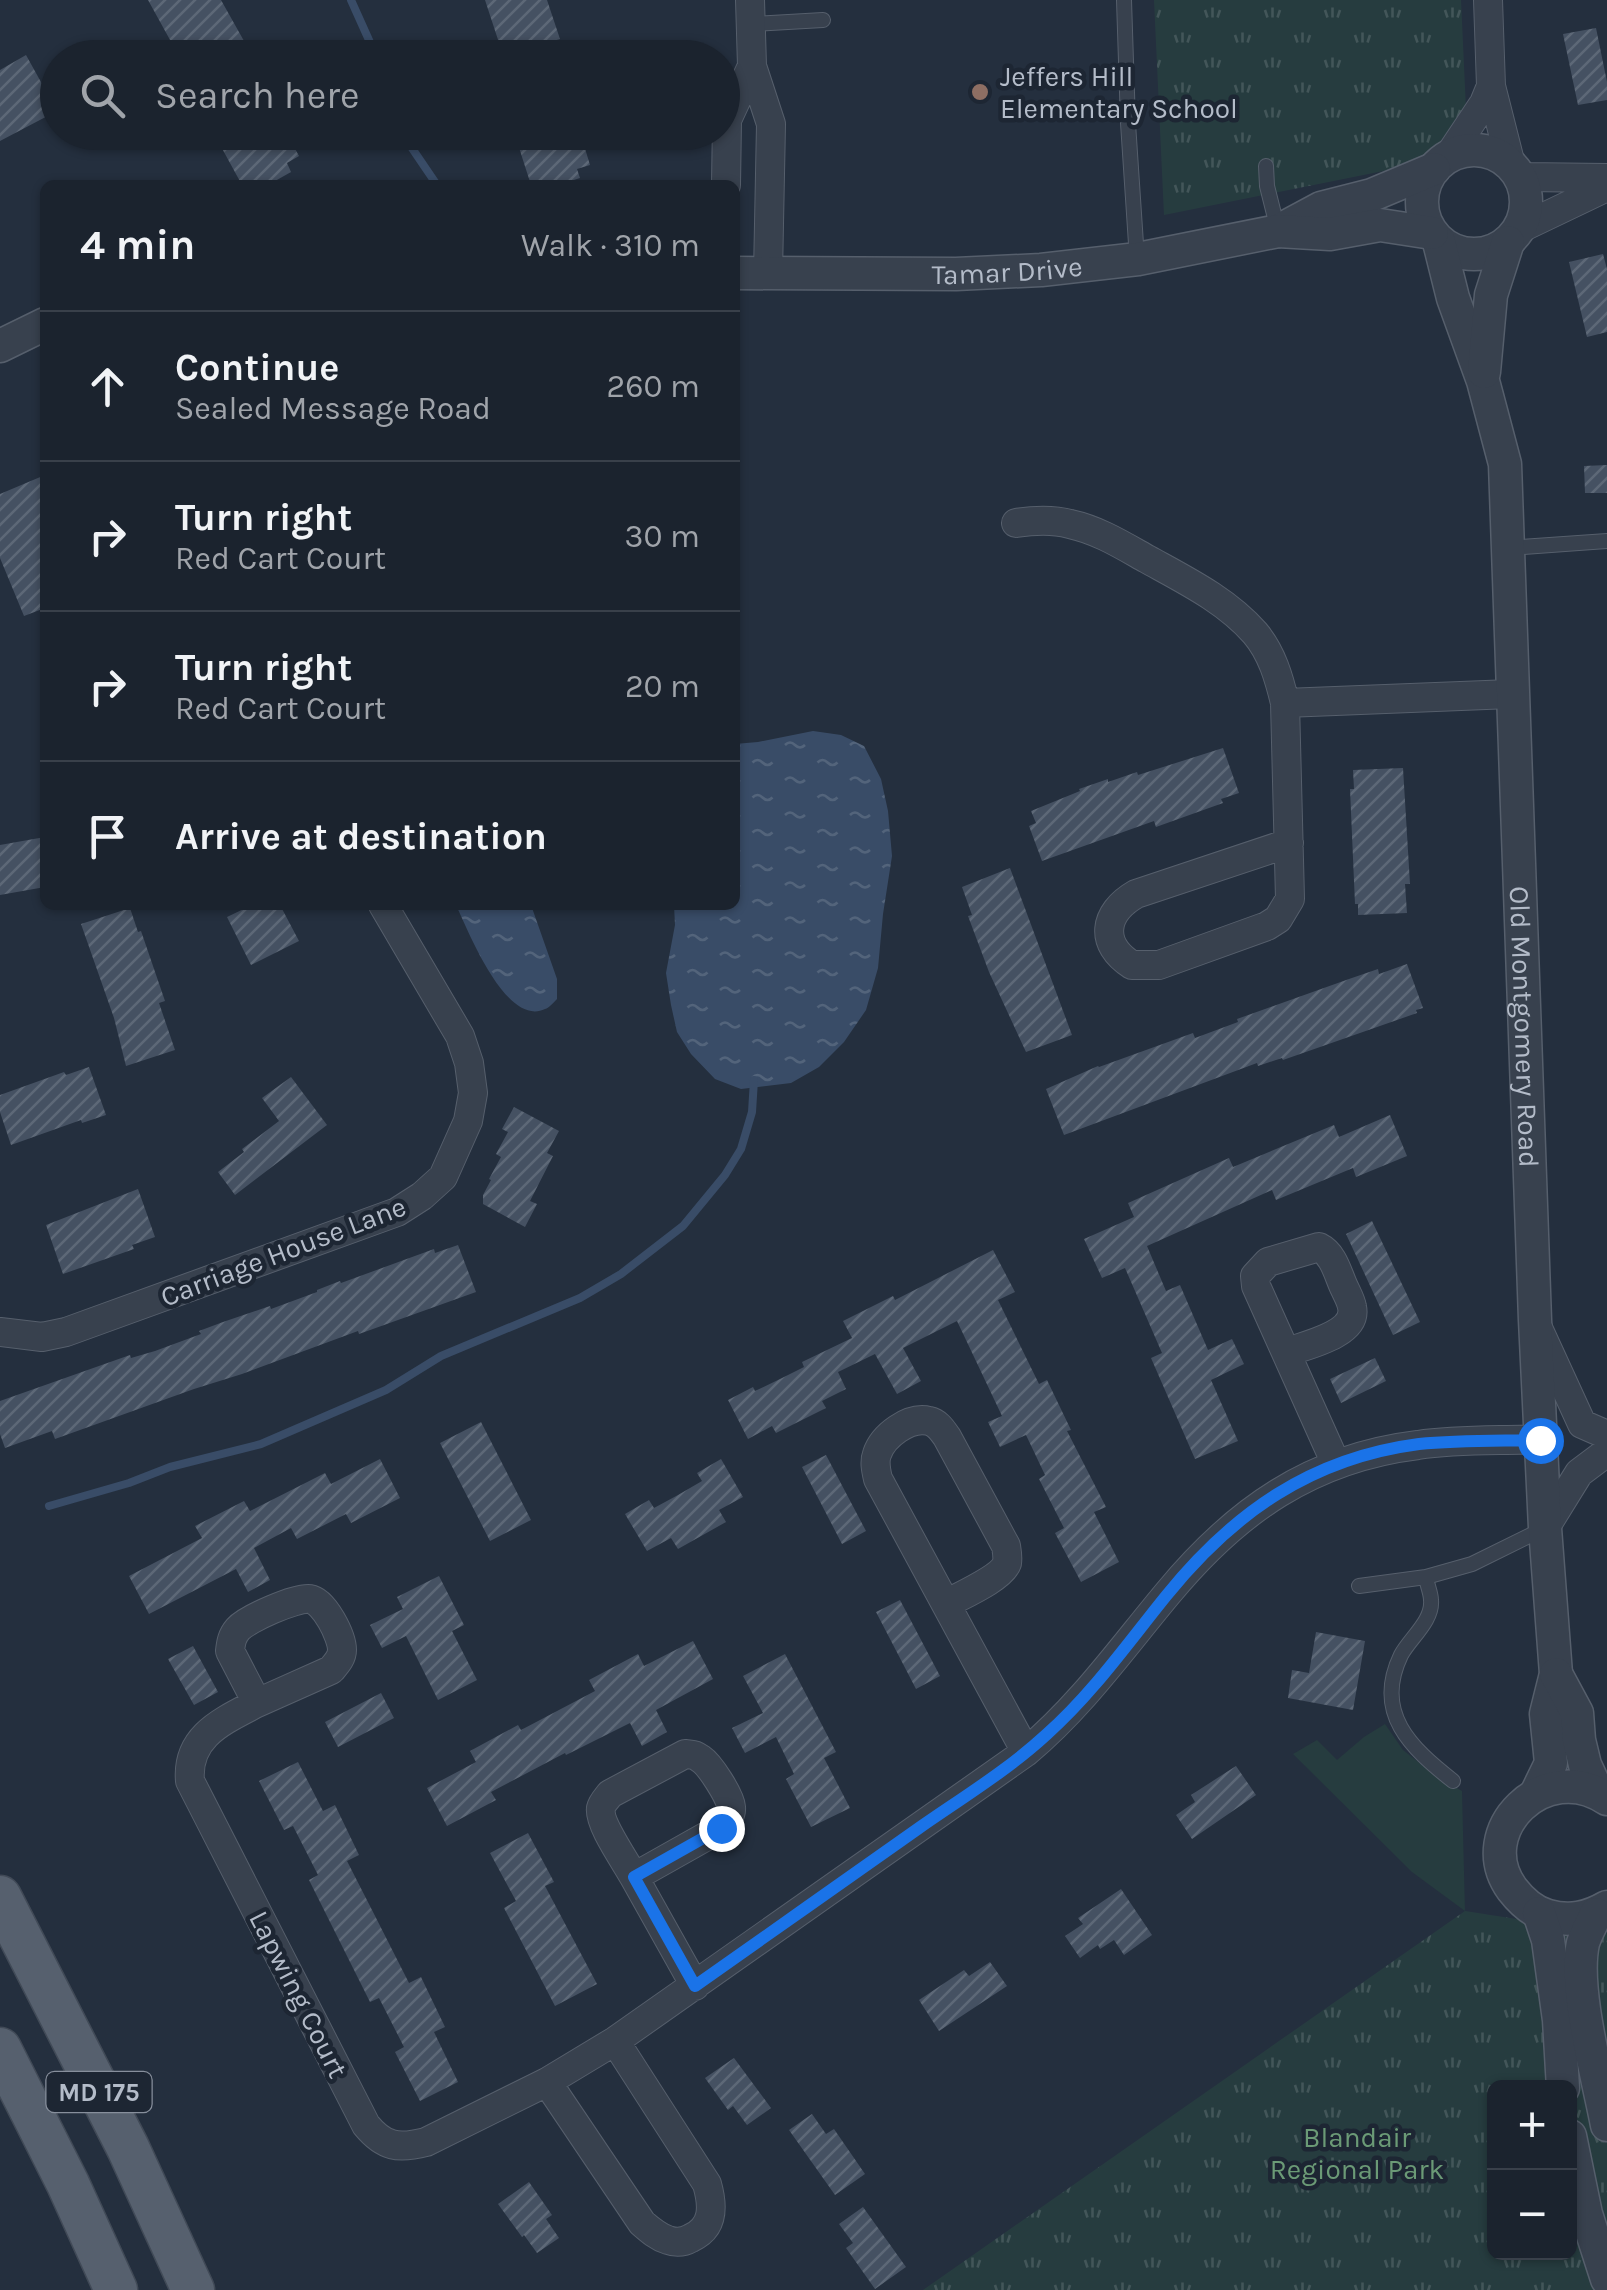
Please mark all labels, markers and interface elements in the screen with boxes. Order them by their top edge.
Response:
search box [40,40,740,150]
place label: Jeffers Hill Elementary School [1000,60,1238,125]
icon: search [75,68,130,123]
text: Search here [155,73,359,118]
marker: Jeffers Hill Elementary School [969,81,991,103]
text: 4 min [80,220,195,270]
text: Walk · 310 m [521,227,700,264]
street label: Tamar Drive [931,249,1084,291]
text: Continue [175,345,339,390]
icon: ahead [80,359,135,414]
text: 260 m [607,368,700,405]
text: Sealed Message Road [175,390,491,427]
text: Turn right [175,495,352,540]
icon: right [80,509,135,564]
text: 30 m [625,518,700,555]
text: Red Cart Court [175,540,386,577]
text: Turn right [175,645,352,690]
icon: right [80,659,135,714]
text: 20 m [625,668,700,705]
text: Red Cart Court [175,690,386,727]
icon: arrive [80,809,135,864]
text: Arrive at destination [175,814,547,859]
street label: Old Montgomery Road [1503,885,1546,1168]
street label: Carriage House Lane [156,1189,410,1313]
route start [1518,1418,1564,1464]
route end [699,1806,745,1852]
street label: Lapwing Court [242,1905,355,2083]
road number: MD 175 [46,2072,152,2112]
map controls [1487,2080,1577,2260]
button: + [1487,2080,1577,2170]
park label: Blandair Regional Park [1270,2121,1444,2186]
button: − [1487,2170,1577,2260]

